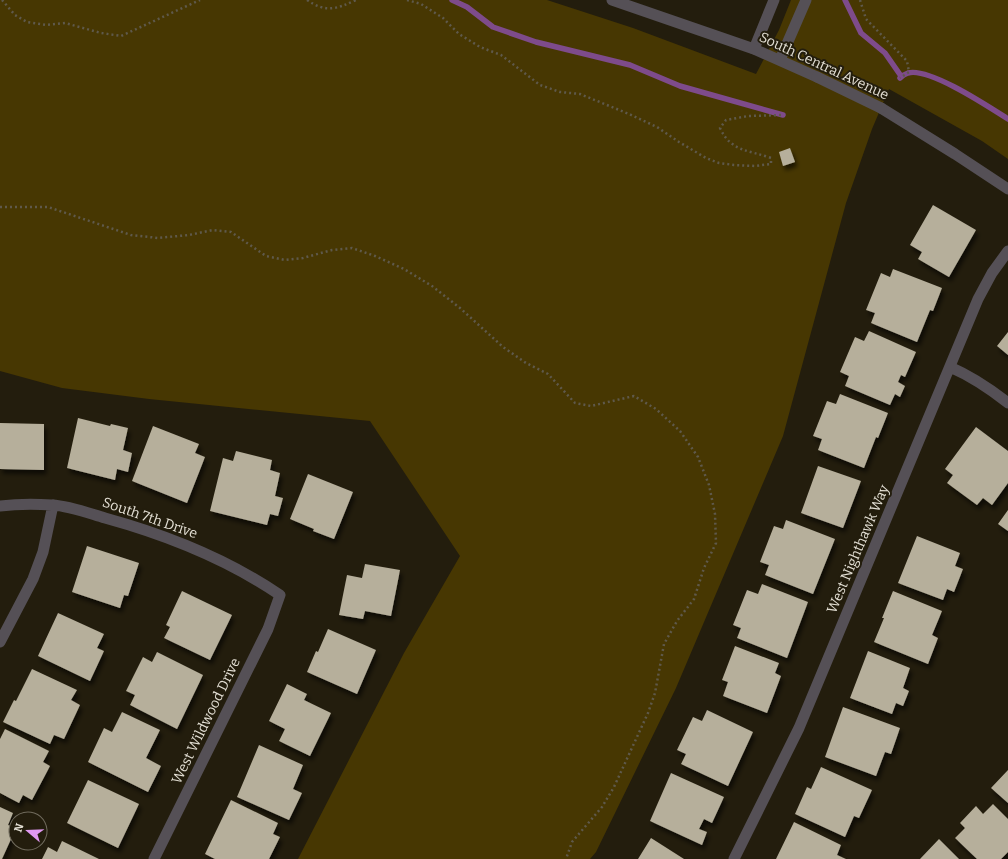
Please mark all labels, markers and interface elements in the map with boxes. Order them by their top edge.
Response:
street label: South Central Avenue [756,28,892,104]
street label: West Nighthawk Way [823,482,893,616]
street label: South 7th Drive [100,494,200,542]
street label: West Wildwood Drive [168,655,244,787]
north arrow [8,811,48,851]
text: N [11,821,27,834]

